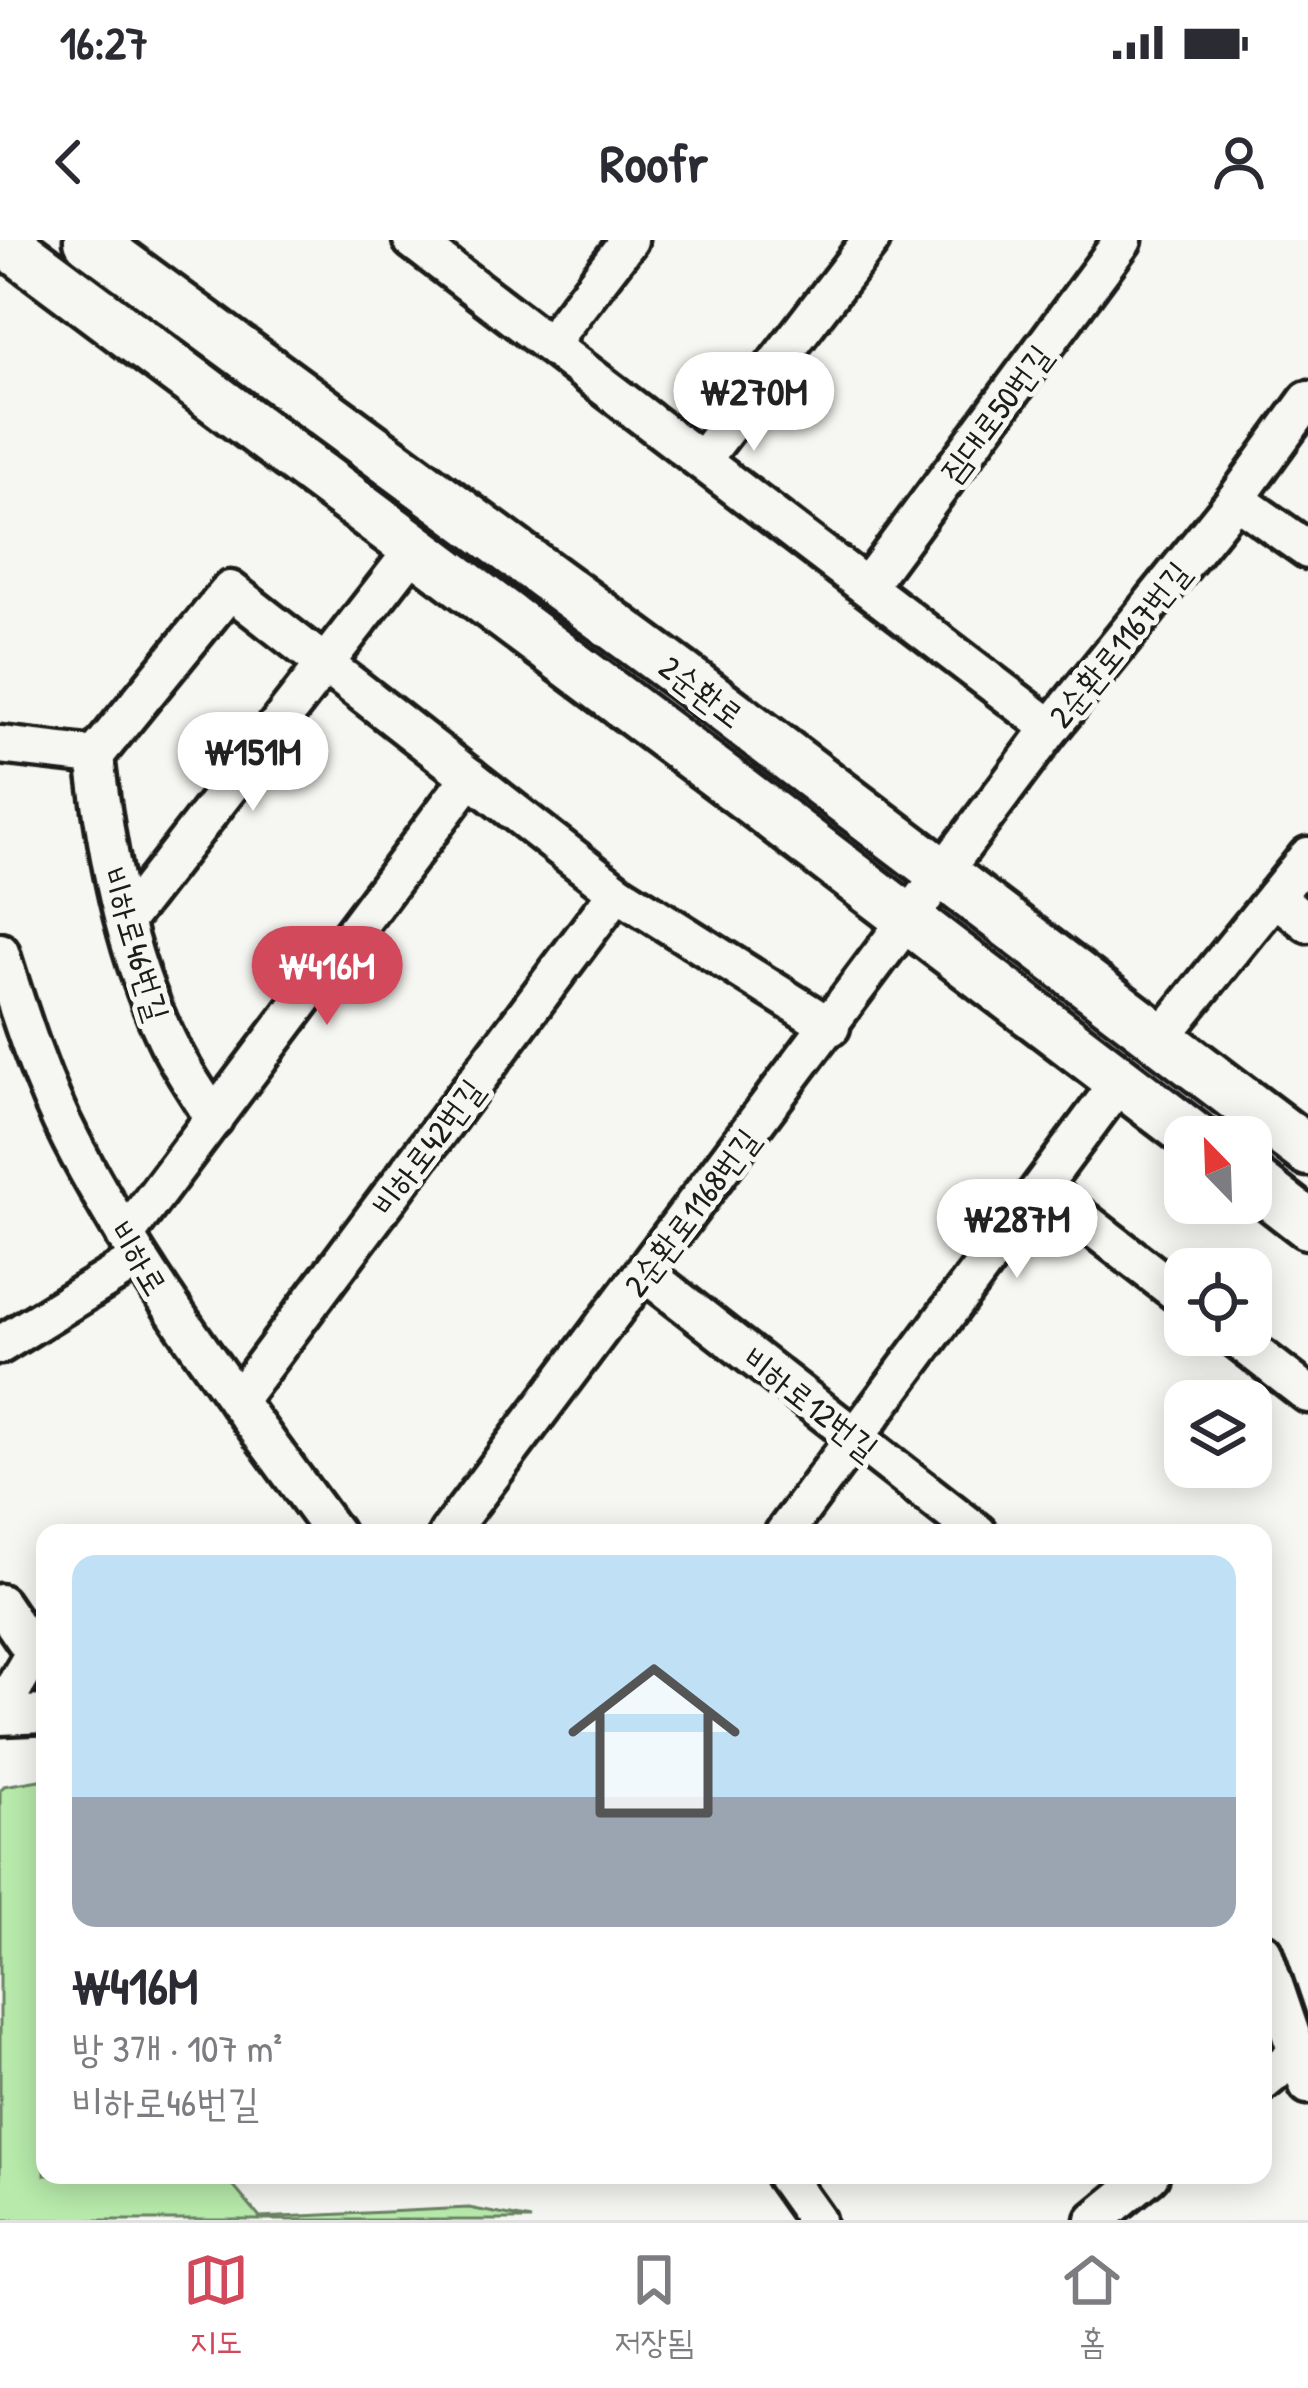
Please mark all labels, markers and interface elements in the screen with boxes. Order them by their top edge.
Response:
text: 16:27 [60,12,148,73]
text: Roofr [600,126,708,199]
icon: back [36,129,102,195]
icon: person [1206,129,1272,195]
street label: 짐대로50번길 [929,335,1061,491]
pin: ₩270M [670,352,838,454]
text: ₩270M [700,364,808,417]
street label: 2순환로1167번길 [1038,552,1200,736]
street label: 2순환로 [651,645,753,737]
pin: ₩151M [169,712,337,814]
text: ₩151M [204,724,302,777]
street label: 비하로46번길 [92,862,180,1026]
pin: ₩416M [243,926,411,1028]
text: ₩416M [279,938,375,991]
street label: 비하로42번길 [361,1070,493,1224]
north arrow [1164,1116,1272,1224]
map controls [1164,1116,1272,1488]
street label: 2순환로1168번길 [613,1119,769,1305]
pin: ₩287M [933,1179,1101,1281]
text: ₩287M [964,1191,1070,1244]
street label: 비하로 [100,1213,178,1303]
button: locate [1164,1248,1272,1356]
street label: 비하로12번길 [734,1336,888,1470]
button: layers [1164,1380,1272,1488]
icon: home [546,1633,762,1849]
text: ₩416M [72,1951,198,2020]
text: 방 3개 · 107 m² [72,2021,282,2074]
text: 비하로46번길 [72,2075,259,2128]
tab: 지도 [183,2247,249,2364]
tab: 저장됨 [614,2247,694,2364]
tab: 홈 [1059,2247,1125,2364]

